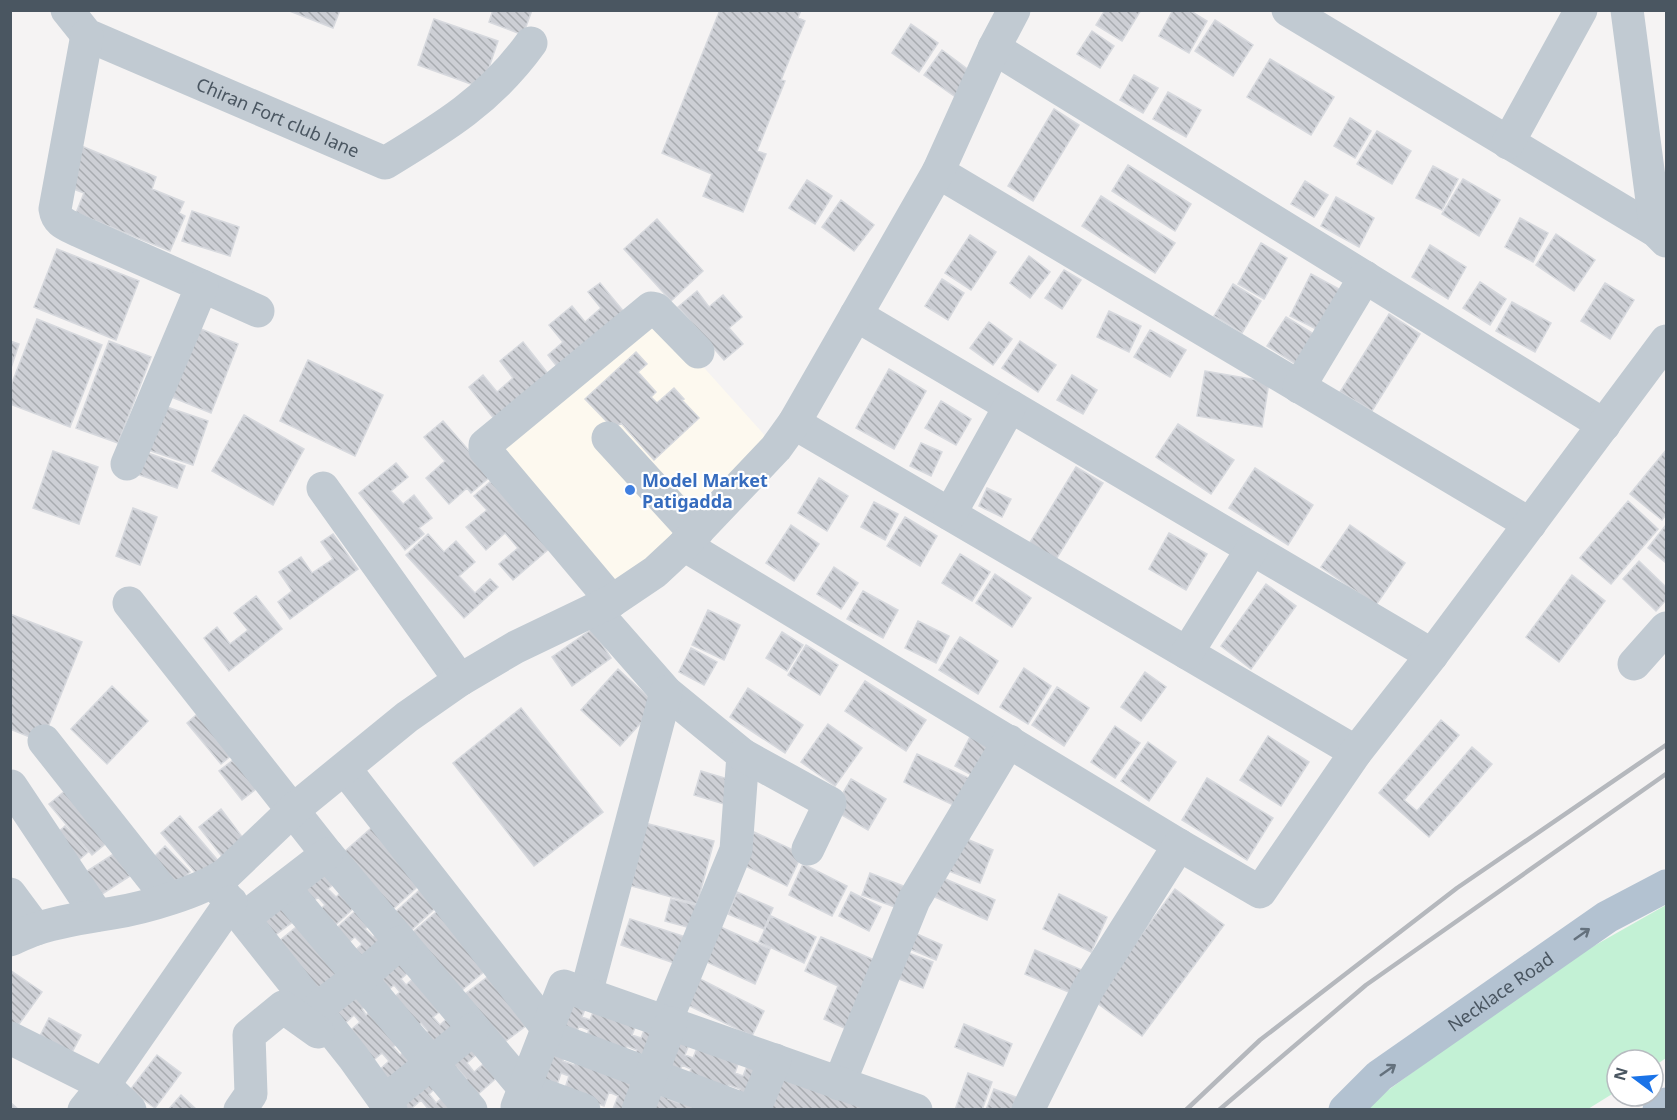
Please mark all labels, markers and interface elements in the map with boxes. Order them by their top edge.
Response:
street label: Chiran Fort club lane [193,71,363,163]
place label: Model Market Patigadda [642,468,768,513]
marker: Model Market Patigadda [623,483,637,497]
one-way arrow [1573,928,1590,940]
street label: Necklace Road [1443,946,1558,1037]
north arrow [1605,1048,1665,1108]
one-way arrow [1379,1064,1395,1076]
text: N [1608,1065,1633,1083]

